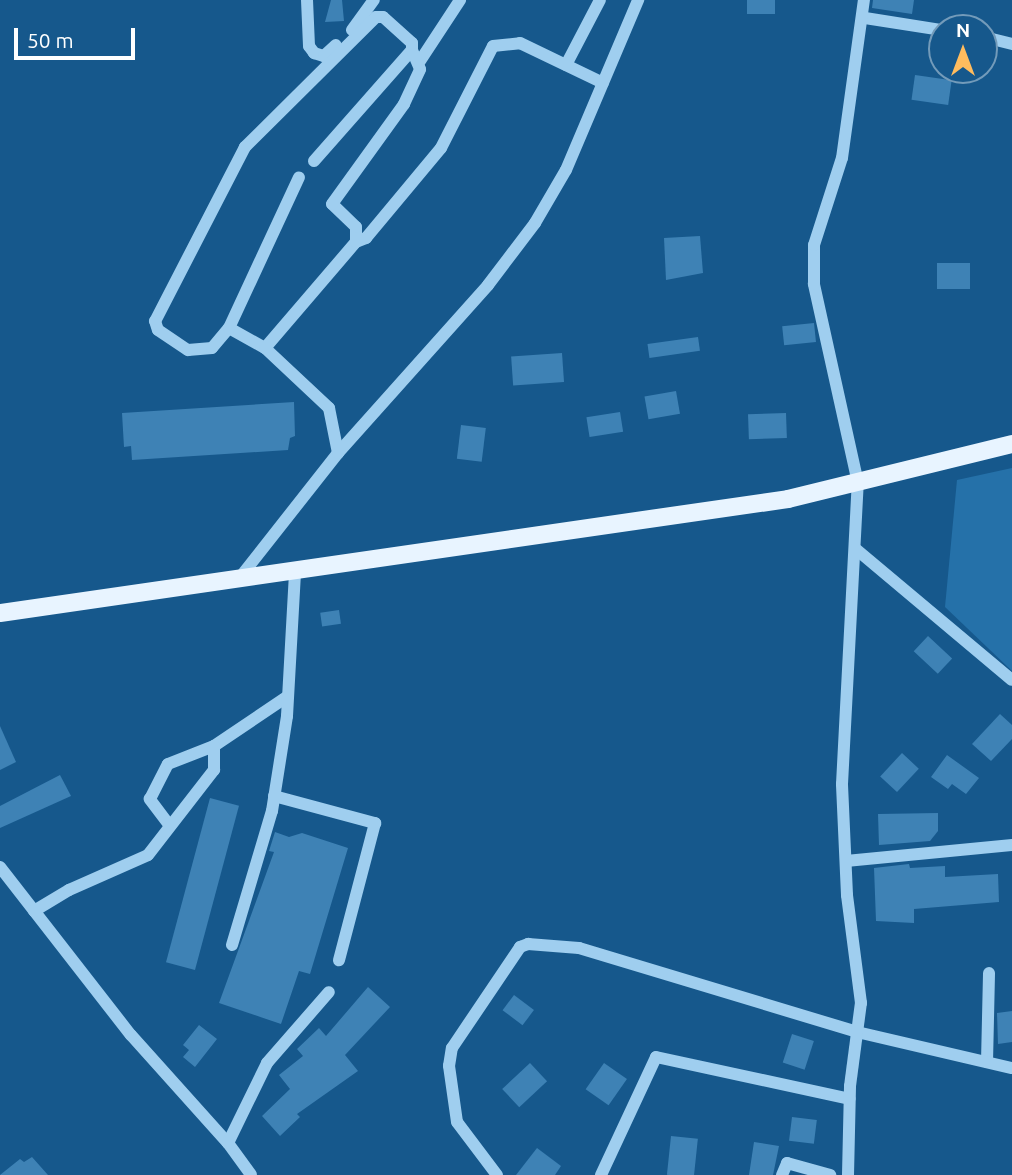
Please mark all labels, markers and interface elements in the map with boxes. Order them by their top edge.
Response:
scale bar [18,14,138,58]
north arrow [928,14,998,84]
text: N [956,19,970,41]
text: 50 m [27,28,74,52]

